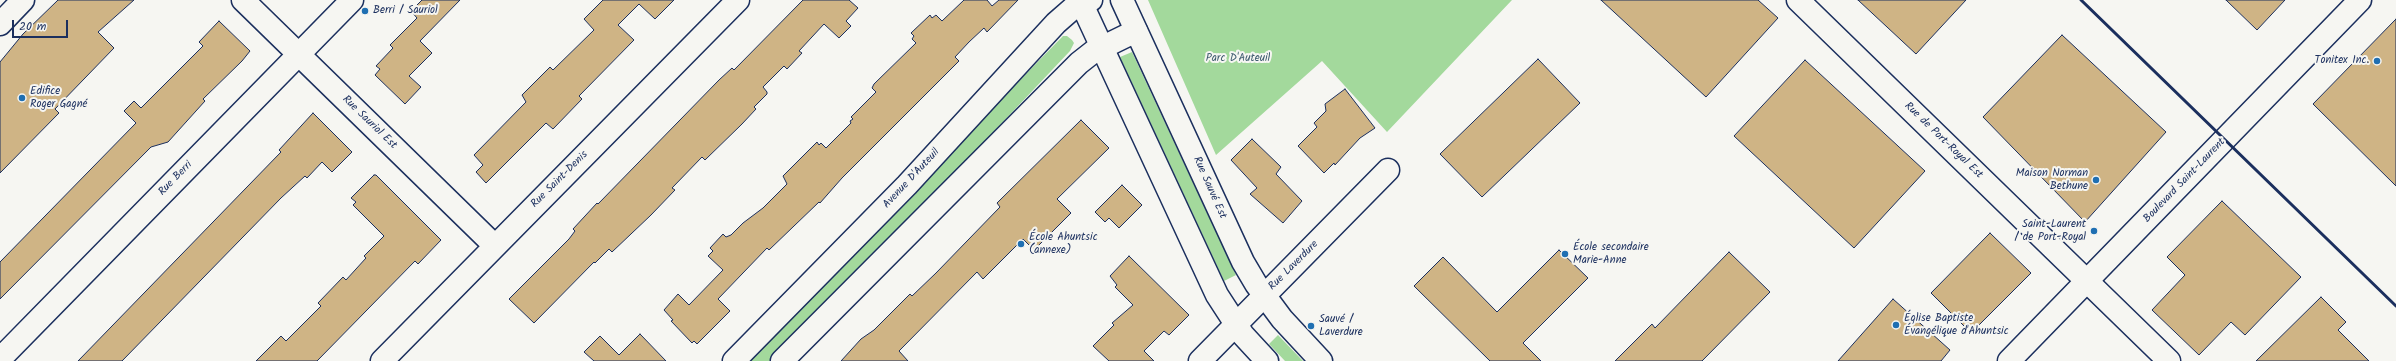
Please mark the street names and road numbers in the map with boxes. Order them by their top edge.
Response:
street label: Rue Sauriol Est [339,94,399,152]
street label: Rue de Port-Royal Est [1901,100,1985,182]
street label: Boulevard Saint-Laurent [2141,136,2229,226]
street label: Avenue D'Auteuil [881,146,943,212]
street label: Rue Saint-Denis [529,149,591,211]
street label: Rue Sauvé Est [1189,155,1229,221]
street label: Rue Berri [156,159,196,199]
street label: Rue Laverdure [1266,238,1322,294]

